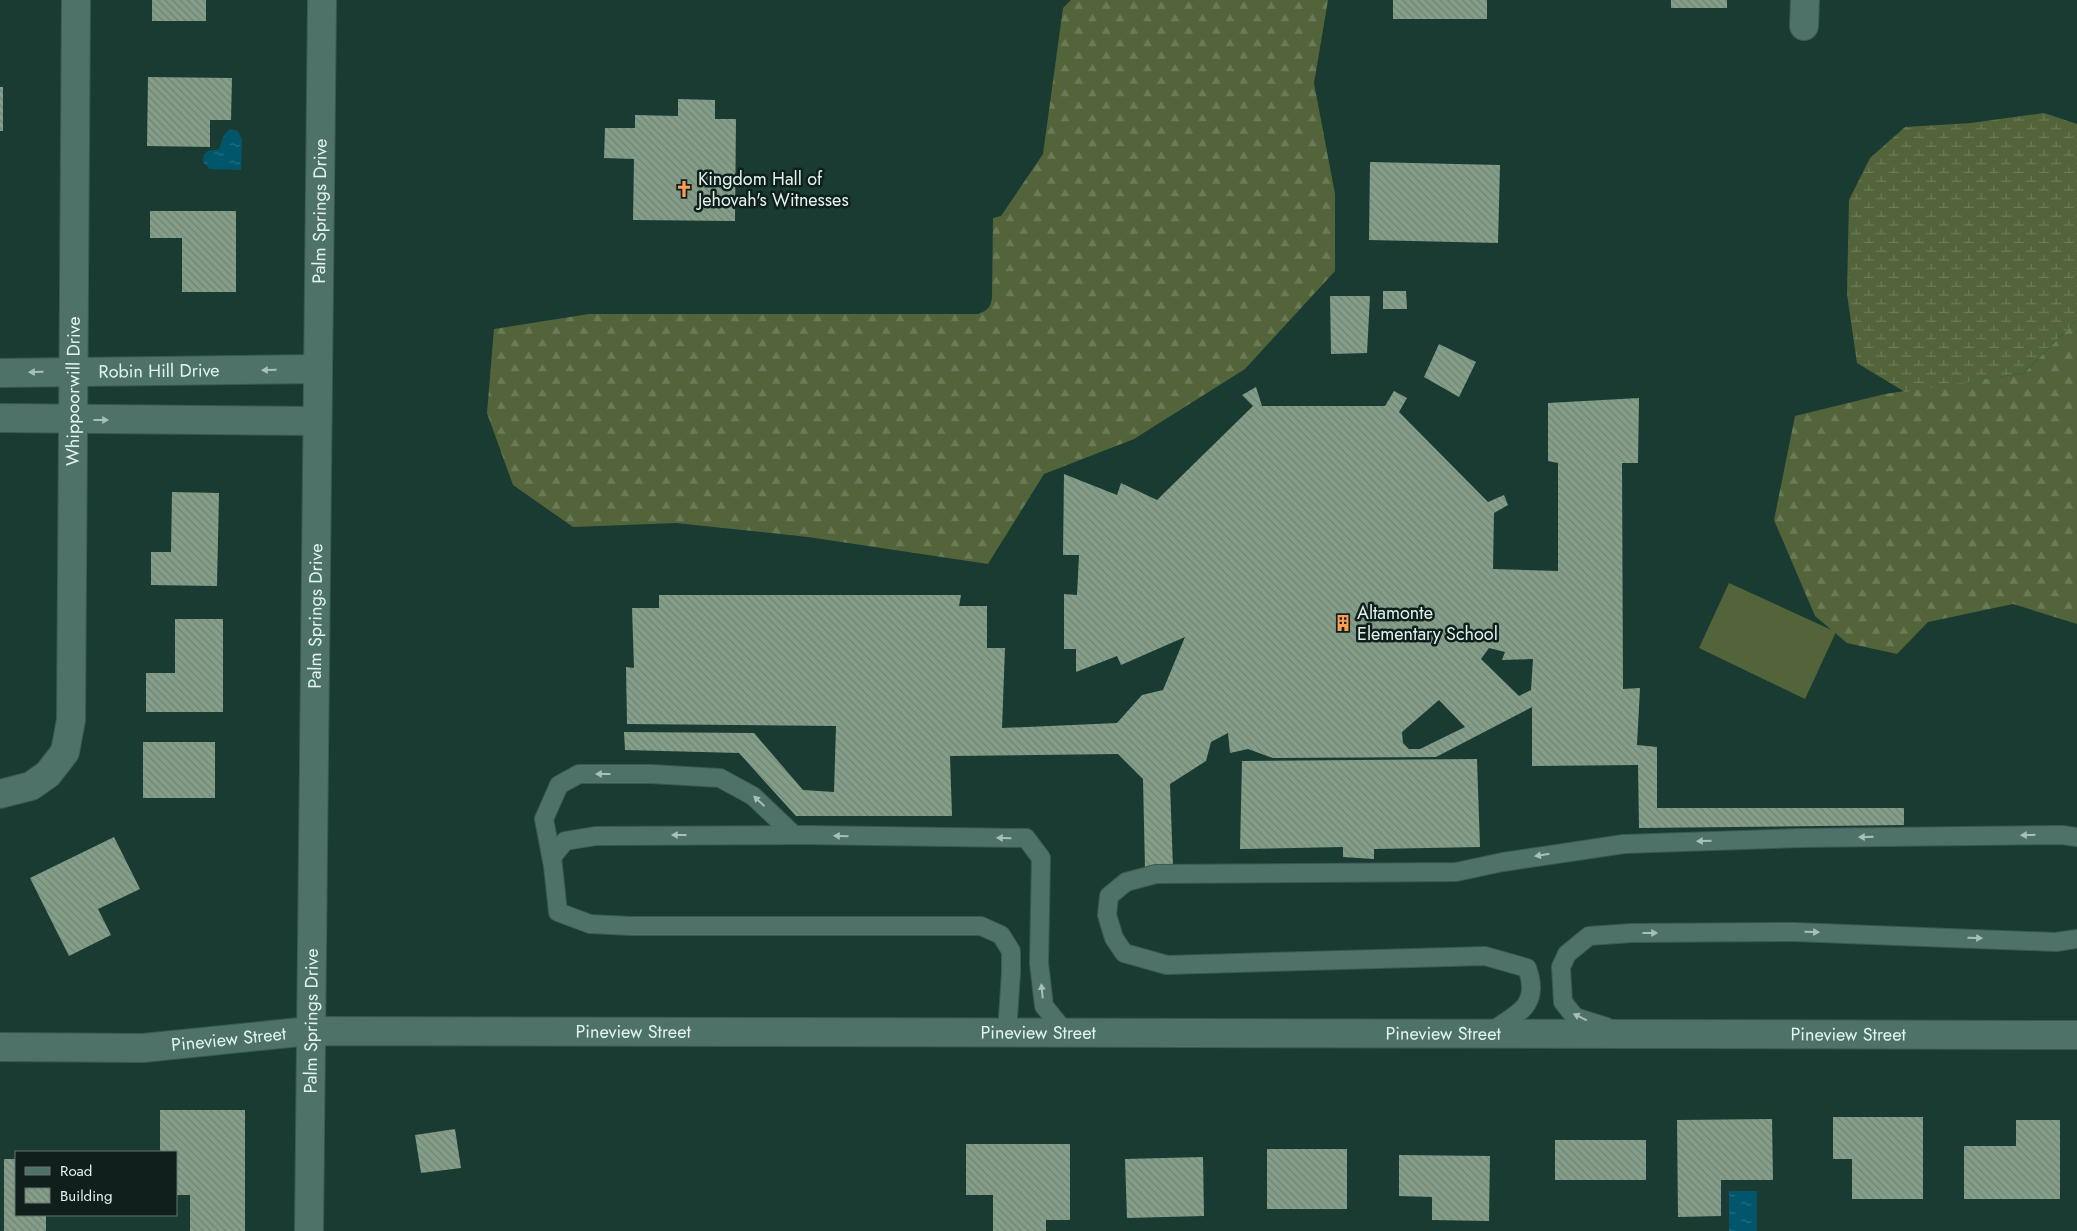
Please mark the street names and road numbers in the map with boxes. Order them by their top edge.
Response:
street label: Palm Springs Drive [306,138,334,284]
street label: Whippoorwill Drive [60,316,87,466]
street label: Robin Hill Drive [98,357,220,385]
street label: Palm Springs Drive [302,543,329,689]
street label: Palm Springs Drive [297,948,325,1094]
street label: Pineview Street [575,1019,691,1045]
street label: Pineview Street [170,1020,288,1058]
street label: Pineview Street [980,1020,1096,1046]
street label: Pineview Street [1385,1020,1501,1047]
street label: Pineview Street [1790,1021,1906,1048]

